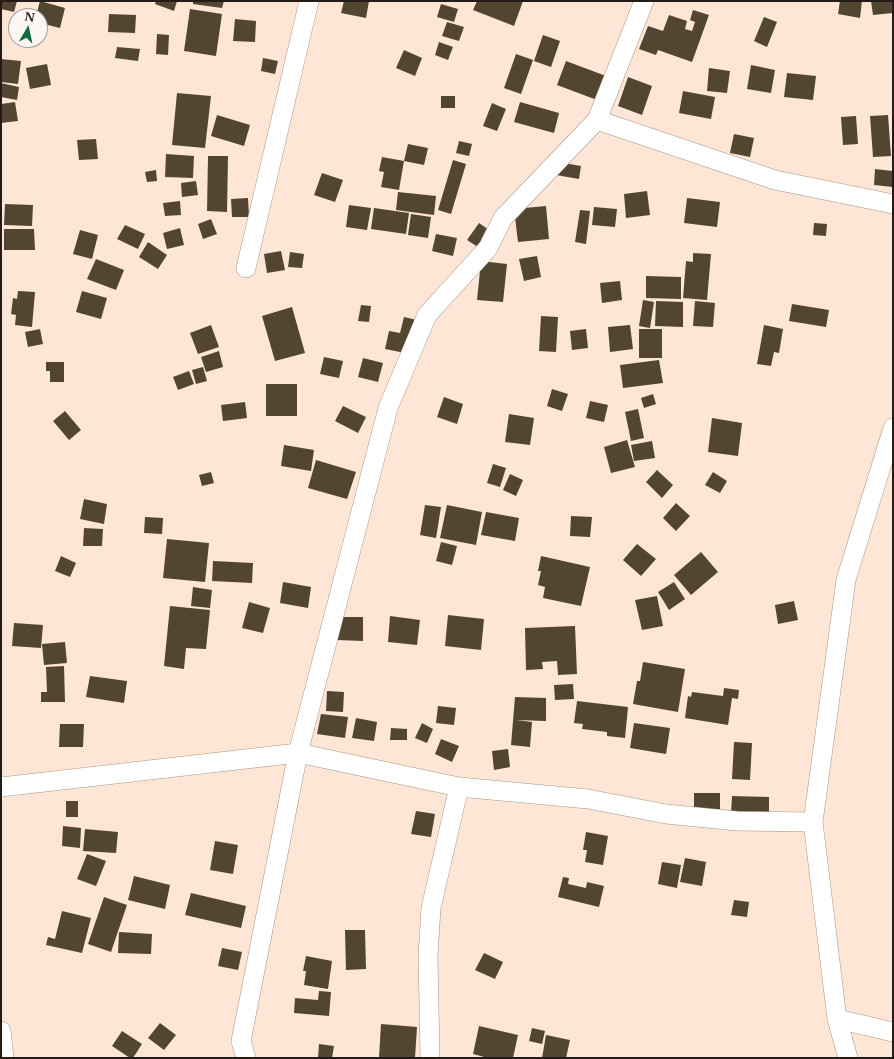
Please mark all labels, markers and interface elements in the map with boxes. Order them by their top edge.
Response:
north arrow [8,8,48,48]
text: N [24,9,36,25]

